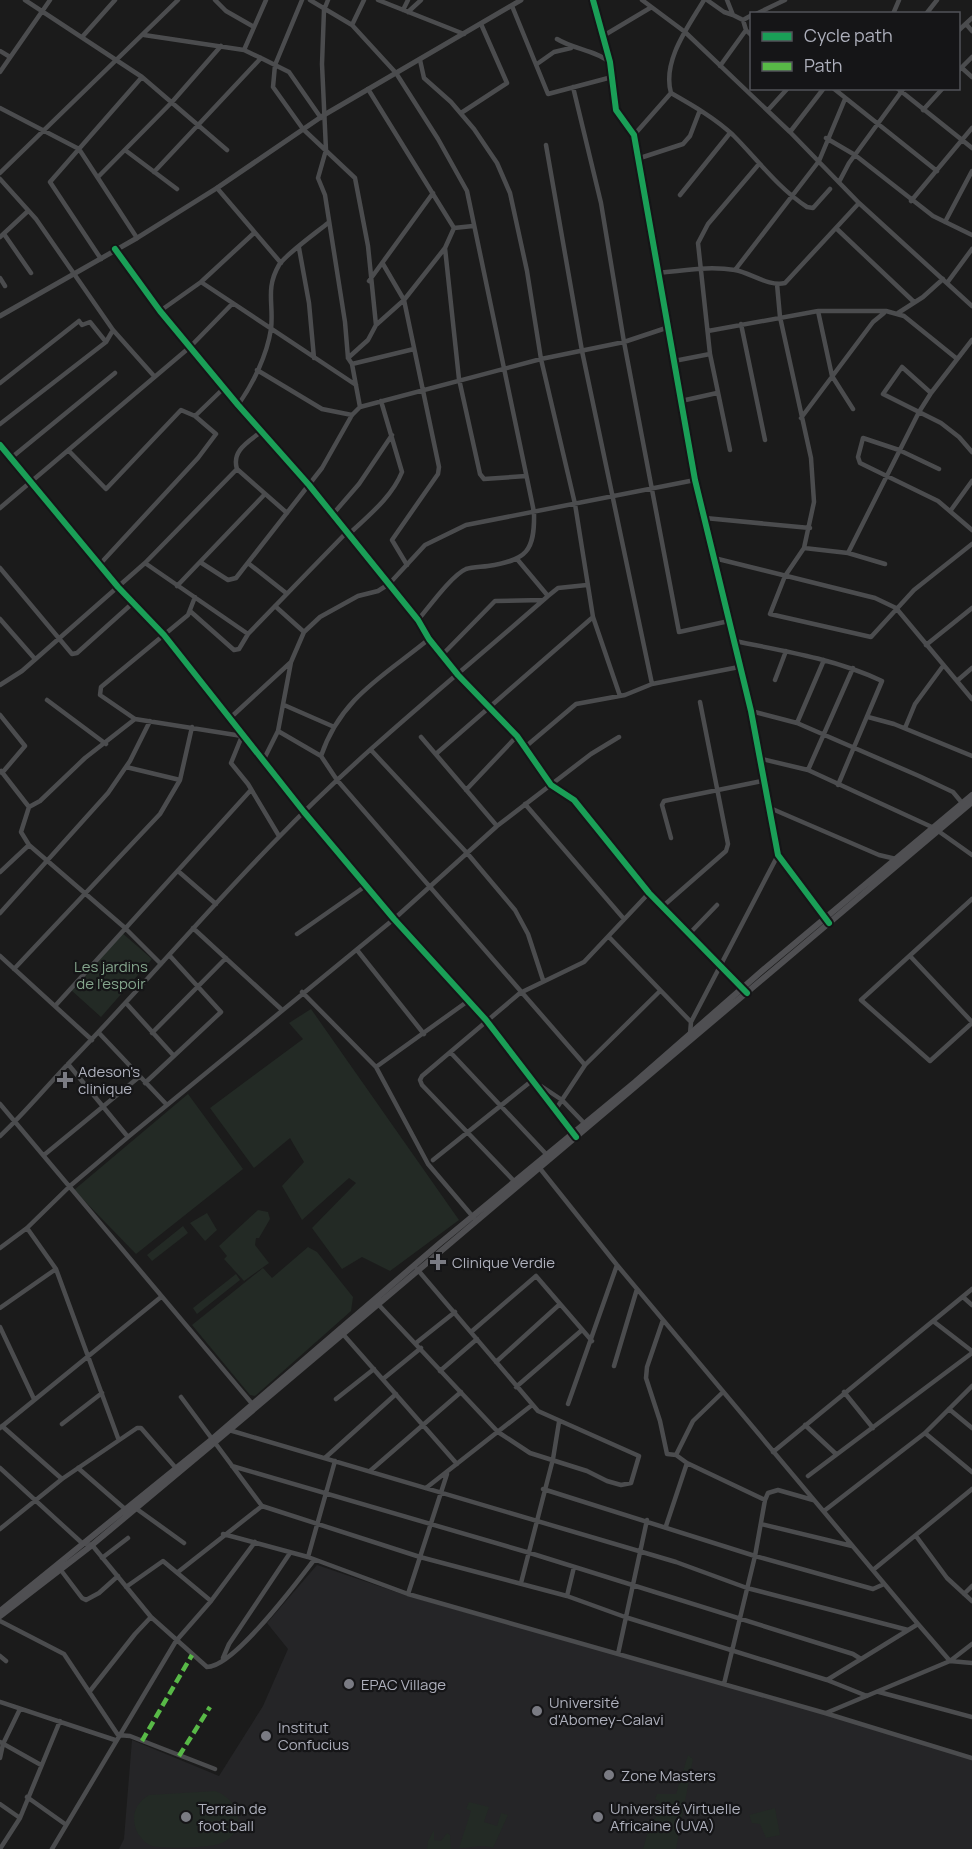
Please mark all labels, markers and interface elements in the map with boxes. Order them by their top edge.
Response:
legend [750,12,960,90]
text: Cycle path [804,23,893,47]
text: Path [804,53,842,77]
park label: Les jardins de l'espoir [74,956,148,994]
place label: Adeson's clinique [78,1061,140,1099]
marker: Adeson's clinique [56,1071,74,1089]
place label: Clinique Verdie [452,1252,555,1273]
marker: Clinique Verdie [429,1253,447,1271]
place label: EPAC Village [361,1674,446,1695]
marker: EPAC Village [342,1677,356,1691]
place label: Université d'Abomey-Calavi [549,1692,664,1730]
marker: Université d'Abomey-Calavi [530,1704,544,1718]
place label: Institut Confucius [278,1717,349,1755]
marker: Institut Confucius [259,1729,273,1743]
place label: Zone Masters [621,1765,716,1786]
marker: Zone Masters [602,1768,616,1782]
place label: Terrain de foot ball [198,1798,267,1836]
place label: Université Virtuelle Africaine (UVA) [610,1798,741,1836]
marker: Terrain de foot ball [179,1810,193,1824]
marker: Université Virtuelle Africaine (UVA) [591,1810,605,1824]

